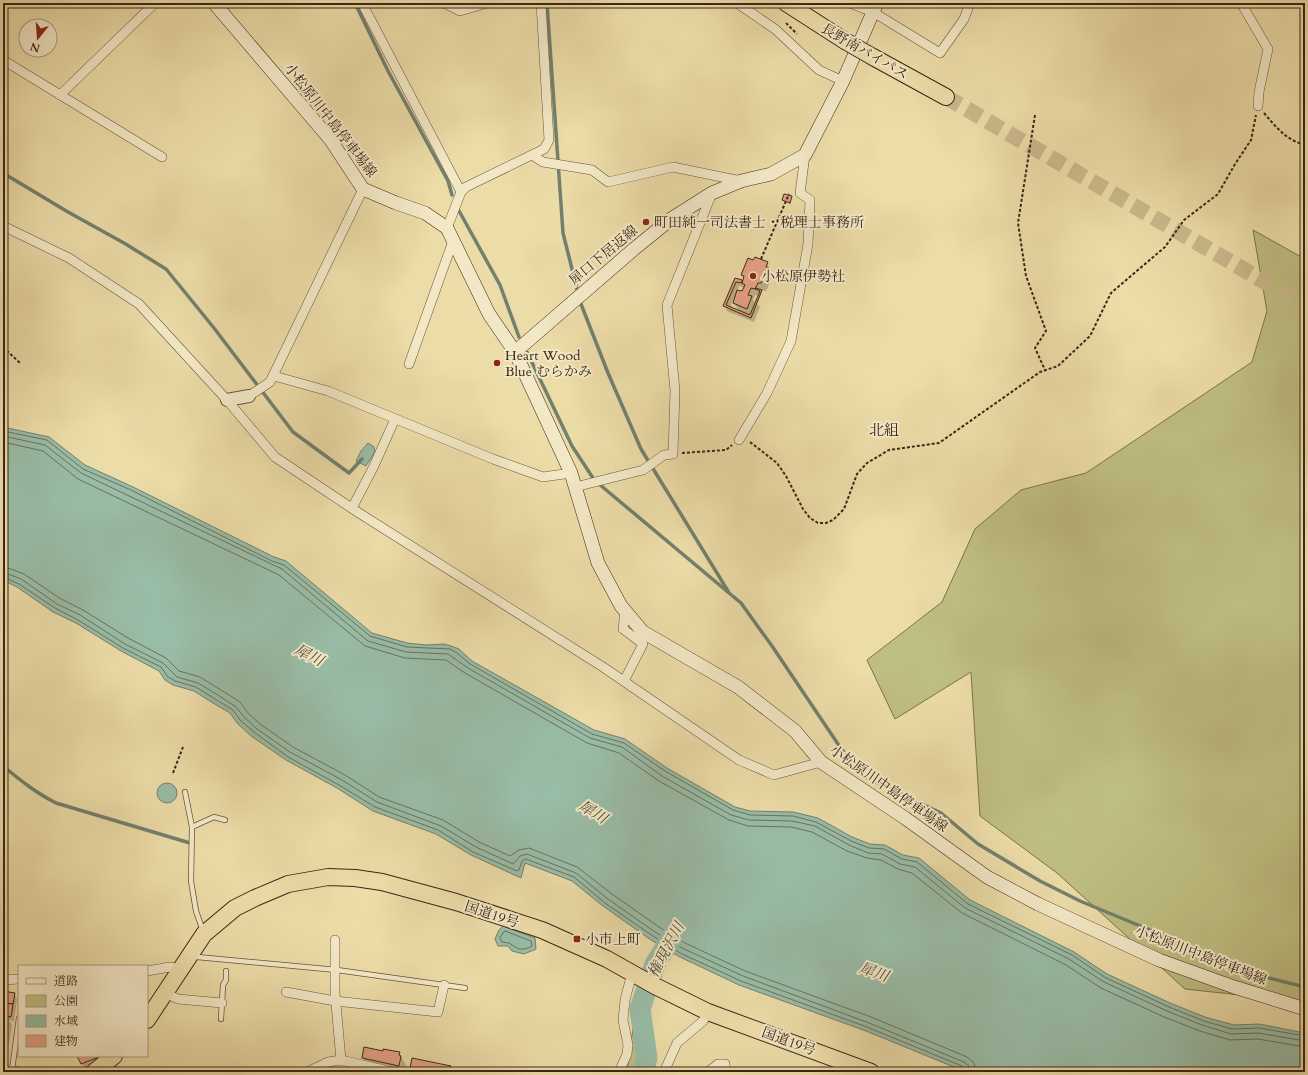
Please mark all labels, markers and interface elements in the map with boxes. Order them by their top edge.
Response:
north arrow [18,18,58,58]
street label: 長野南バイパス [818,19,912,84]
text: N [28,38,42,56]
street label: 小松原川中島停車場線 [280,59,381,181]
place label: 町田純一司法書士・税理士事務所 [654,213,864,232]
marker: 町田純一司法書士・税理士事務所 [641,217,651,227]
street label: 犀口下居返線 [565,221,642,290]
place label: 小松原伊勢社 [761,267,845,286]
marker: 小松原伊勢社 [748,271,758,281]
place label: Heart Wood Blue むらかみ [505,346,592,381]
marker: Heart Wood Blue むらかみ [492,358,502,368]
district label: 北組 [869,420,899,440]
water label: 犀川 [291,639,329,672]
street label: 小松原川中島停車場線 [826,740,952,836]
water label: 犀川 [575,796,613,829]
street label: 国道19号 [462,897,522,932]
water label: 権現沢川 [643,917,690,981]
street label: 小松原川中島停車場線 [1132,922,1270,989]
place label: 小市上町 [585,930,641,949]
marker: 小市上町 [572,934,582,944]
water label: 犀川 [857,958,893,987]
legend [18,965,148,1057]
text: 道路 [54,973,78,989]
text: 公園 [54,993,78,1009]
text: 水域 [54,1013,78,1029]
street label: 国道19号 [759,1023,819,1060]
text: 建物 [54,1033,78,1049]

